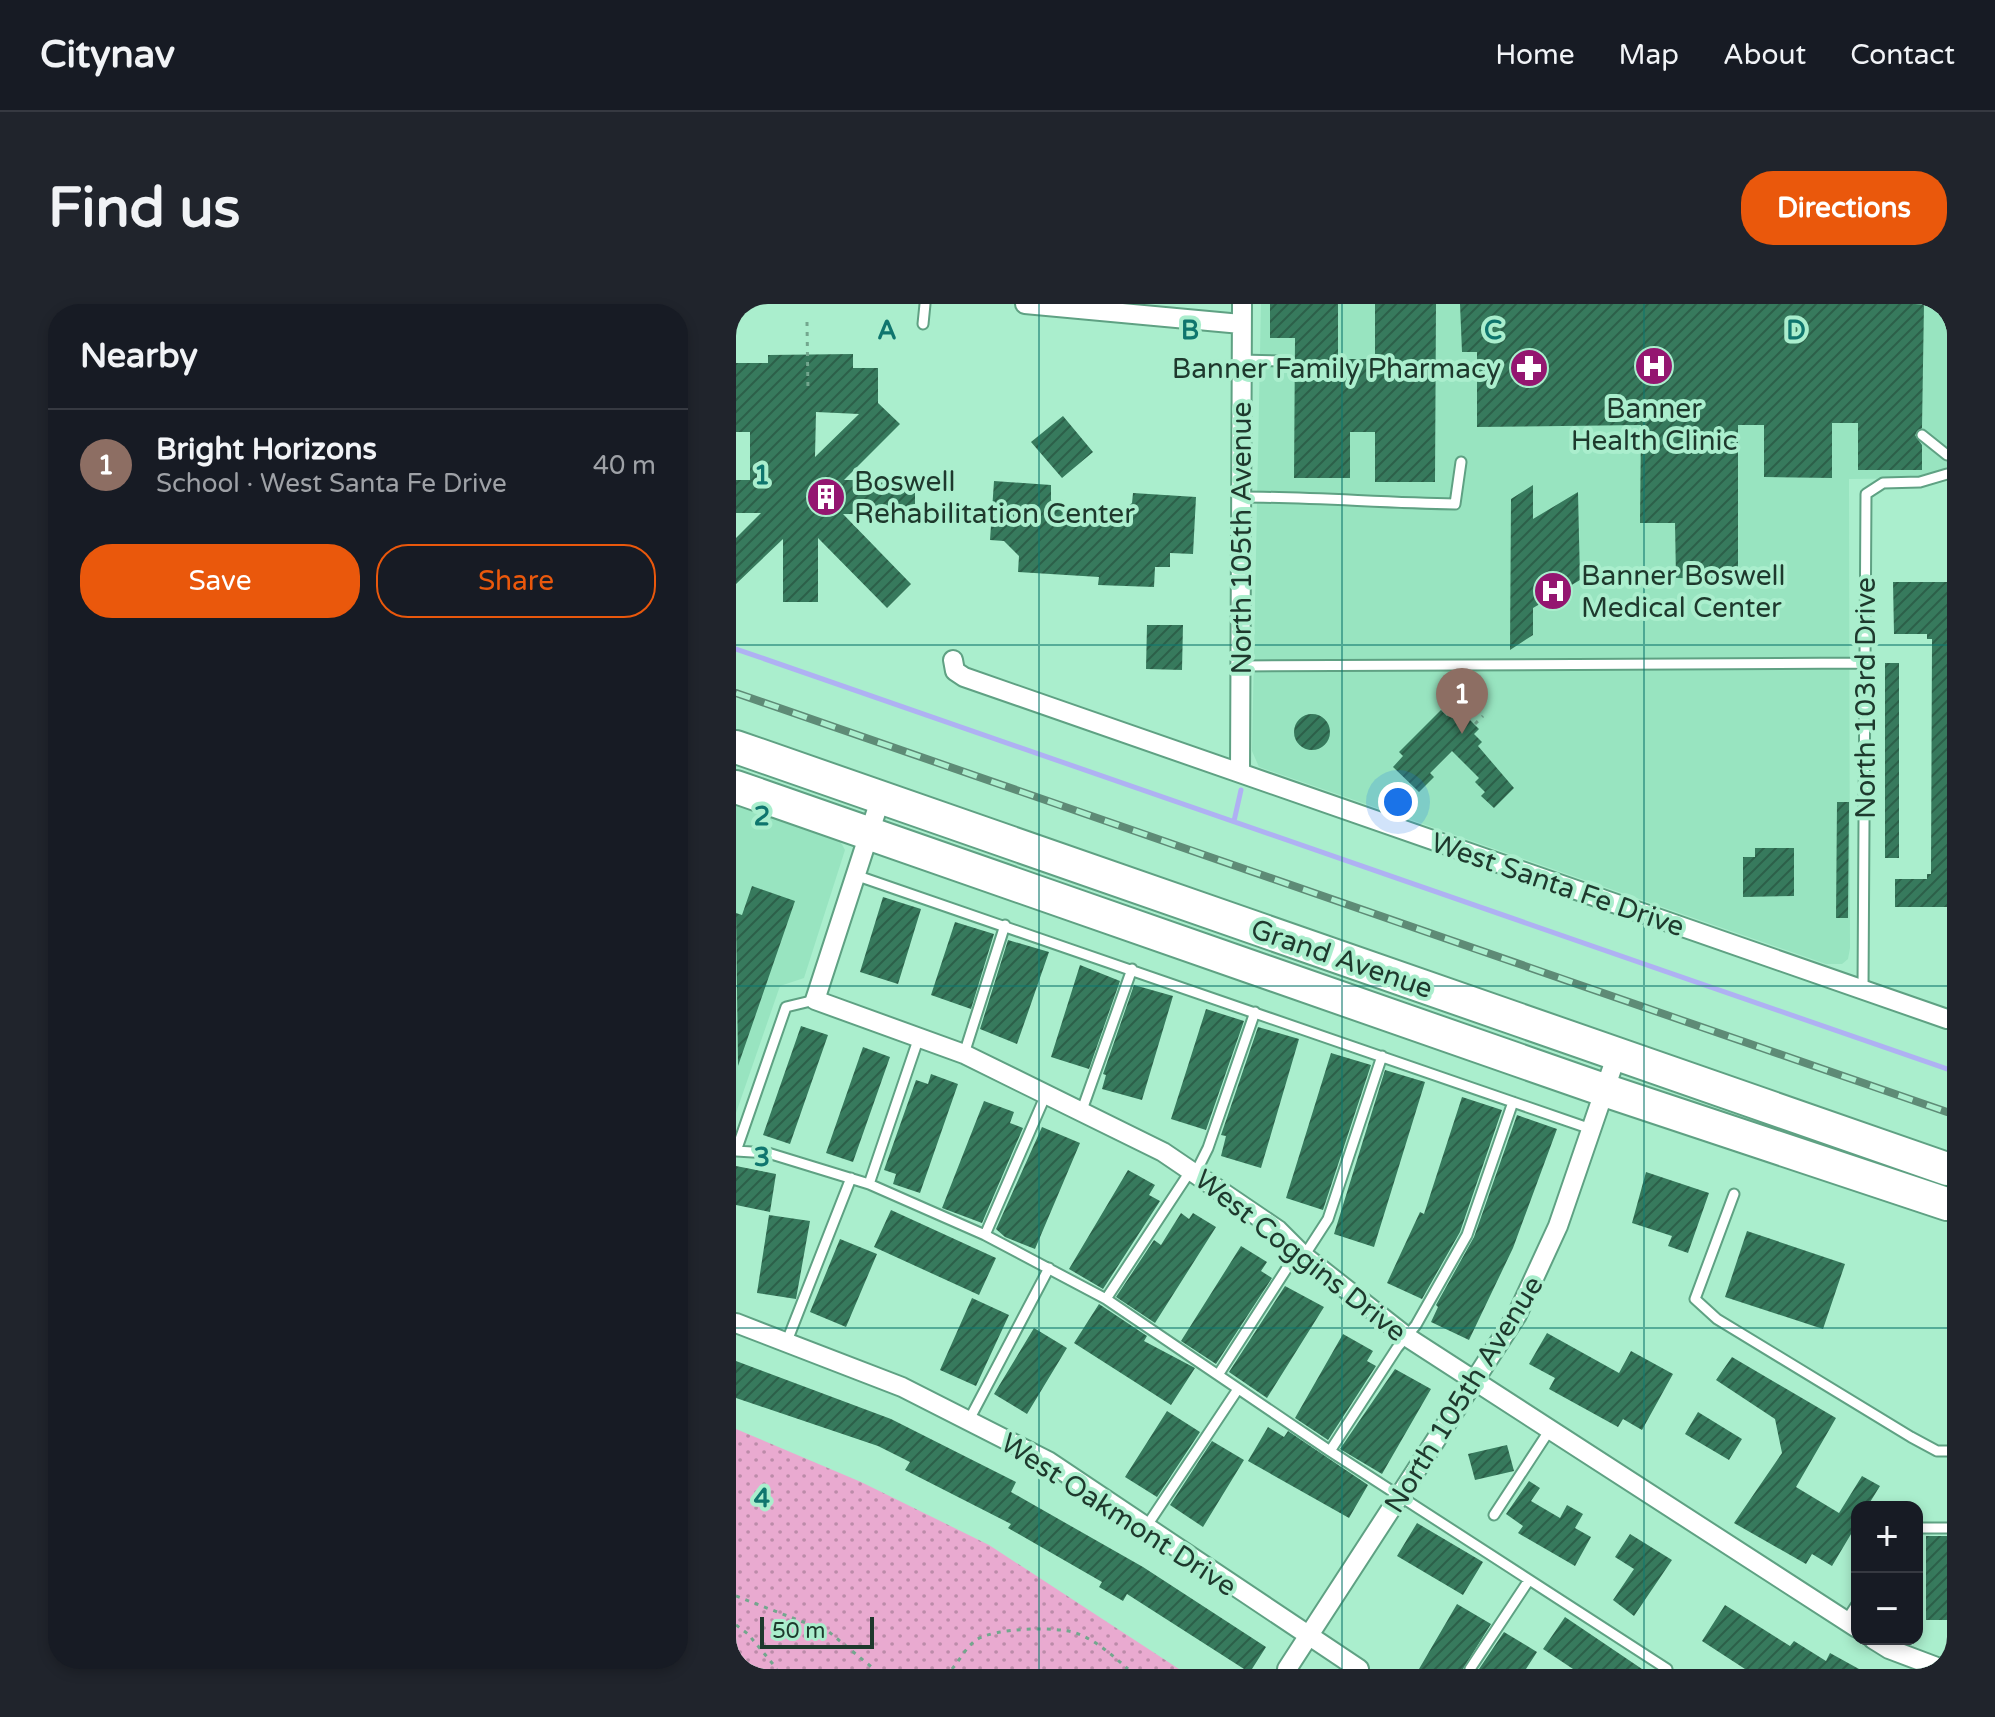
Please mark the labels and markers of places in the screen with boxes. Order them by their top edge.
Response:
hospital icon: Banner Health Clinic [1633,345,1675,387]
pharmacy icon: Banner Family Pharmacy [1508,347,1550,389]
place label: Banner Family Pharmacy [1172,352,1501,386]
place label: Banner Health Clinic [1571,392,1737,458]
place label: Boswell Rehabilitation Center [854,465,1135,531]
building icon: Boswell Rehabilitation Center [805,476,847,518]
place label: Banner Boswell Medical Center [1581,559,1786,625]
hospital icon: Banner Boswell Medical Center [1532,570,1574,612]
pin: 1 [1436,668,1488,734]

